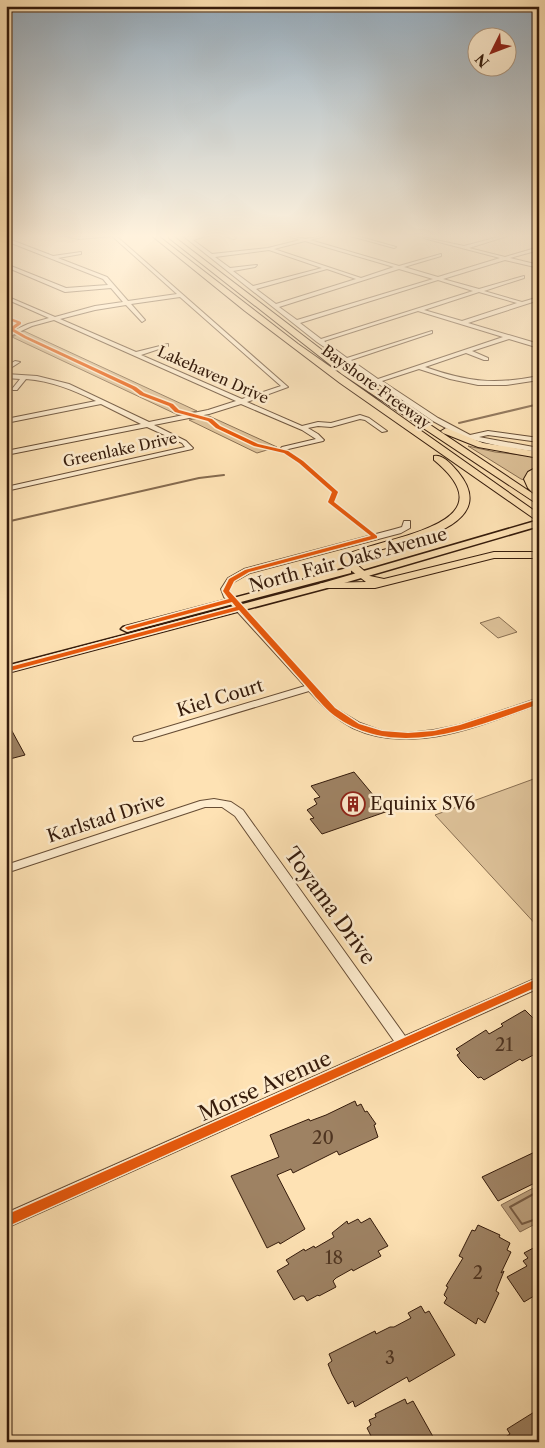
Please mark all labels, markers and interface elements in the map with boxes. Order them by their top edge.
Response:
north arrow [468,28,518,78]
text: N [472,50,493,71]
street label: Bayshore Freeway [318,341,435,433]
street label: Lakehaven Drive [155,342,272,408]
street label: Greenlake Drive [61,428,179,471]
street label: North Fair Oaks Avenue [247,523,449,597]
street label: Kiel Court [174,674,267,722]
street label: Karlstad Drive [44,789,168,847]
building icon: Equinix SV6 [340,791,366,817]
place label: Equinix SV6 [370,793,475,815]
street label: Toyama Drive [280,842,381,969]
house number: 21 [495,1034,513,1056]
street label: Morse Avenue [195,1045,335,1126]
house number: 20 [312,1127,334,1149]
house number: 18 [325,1247,343,1269]
house number: 2 [473,1262,483,1284]
house number: 3 [385,1347,395,1369]

